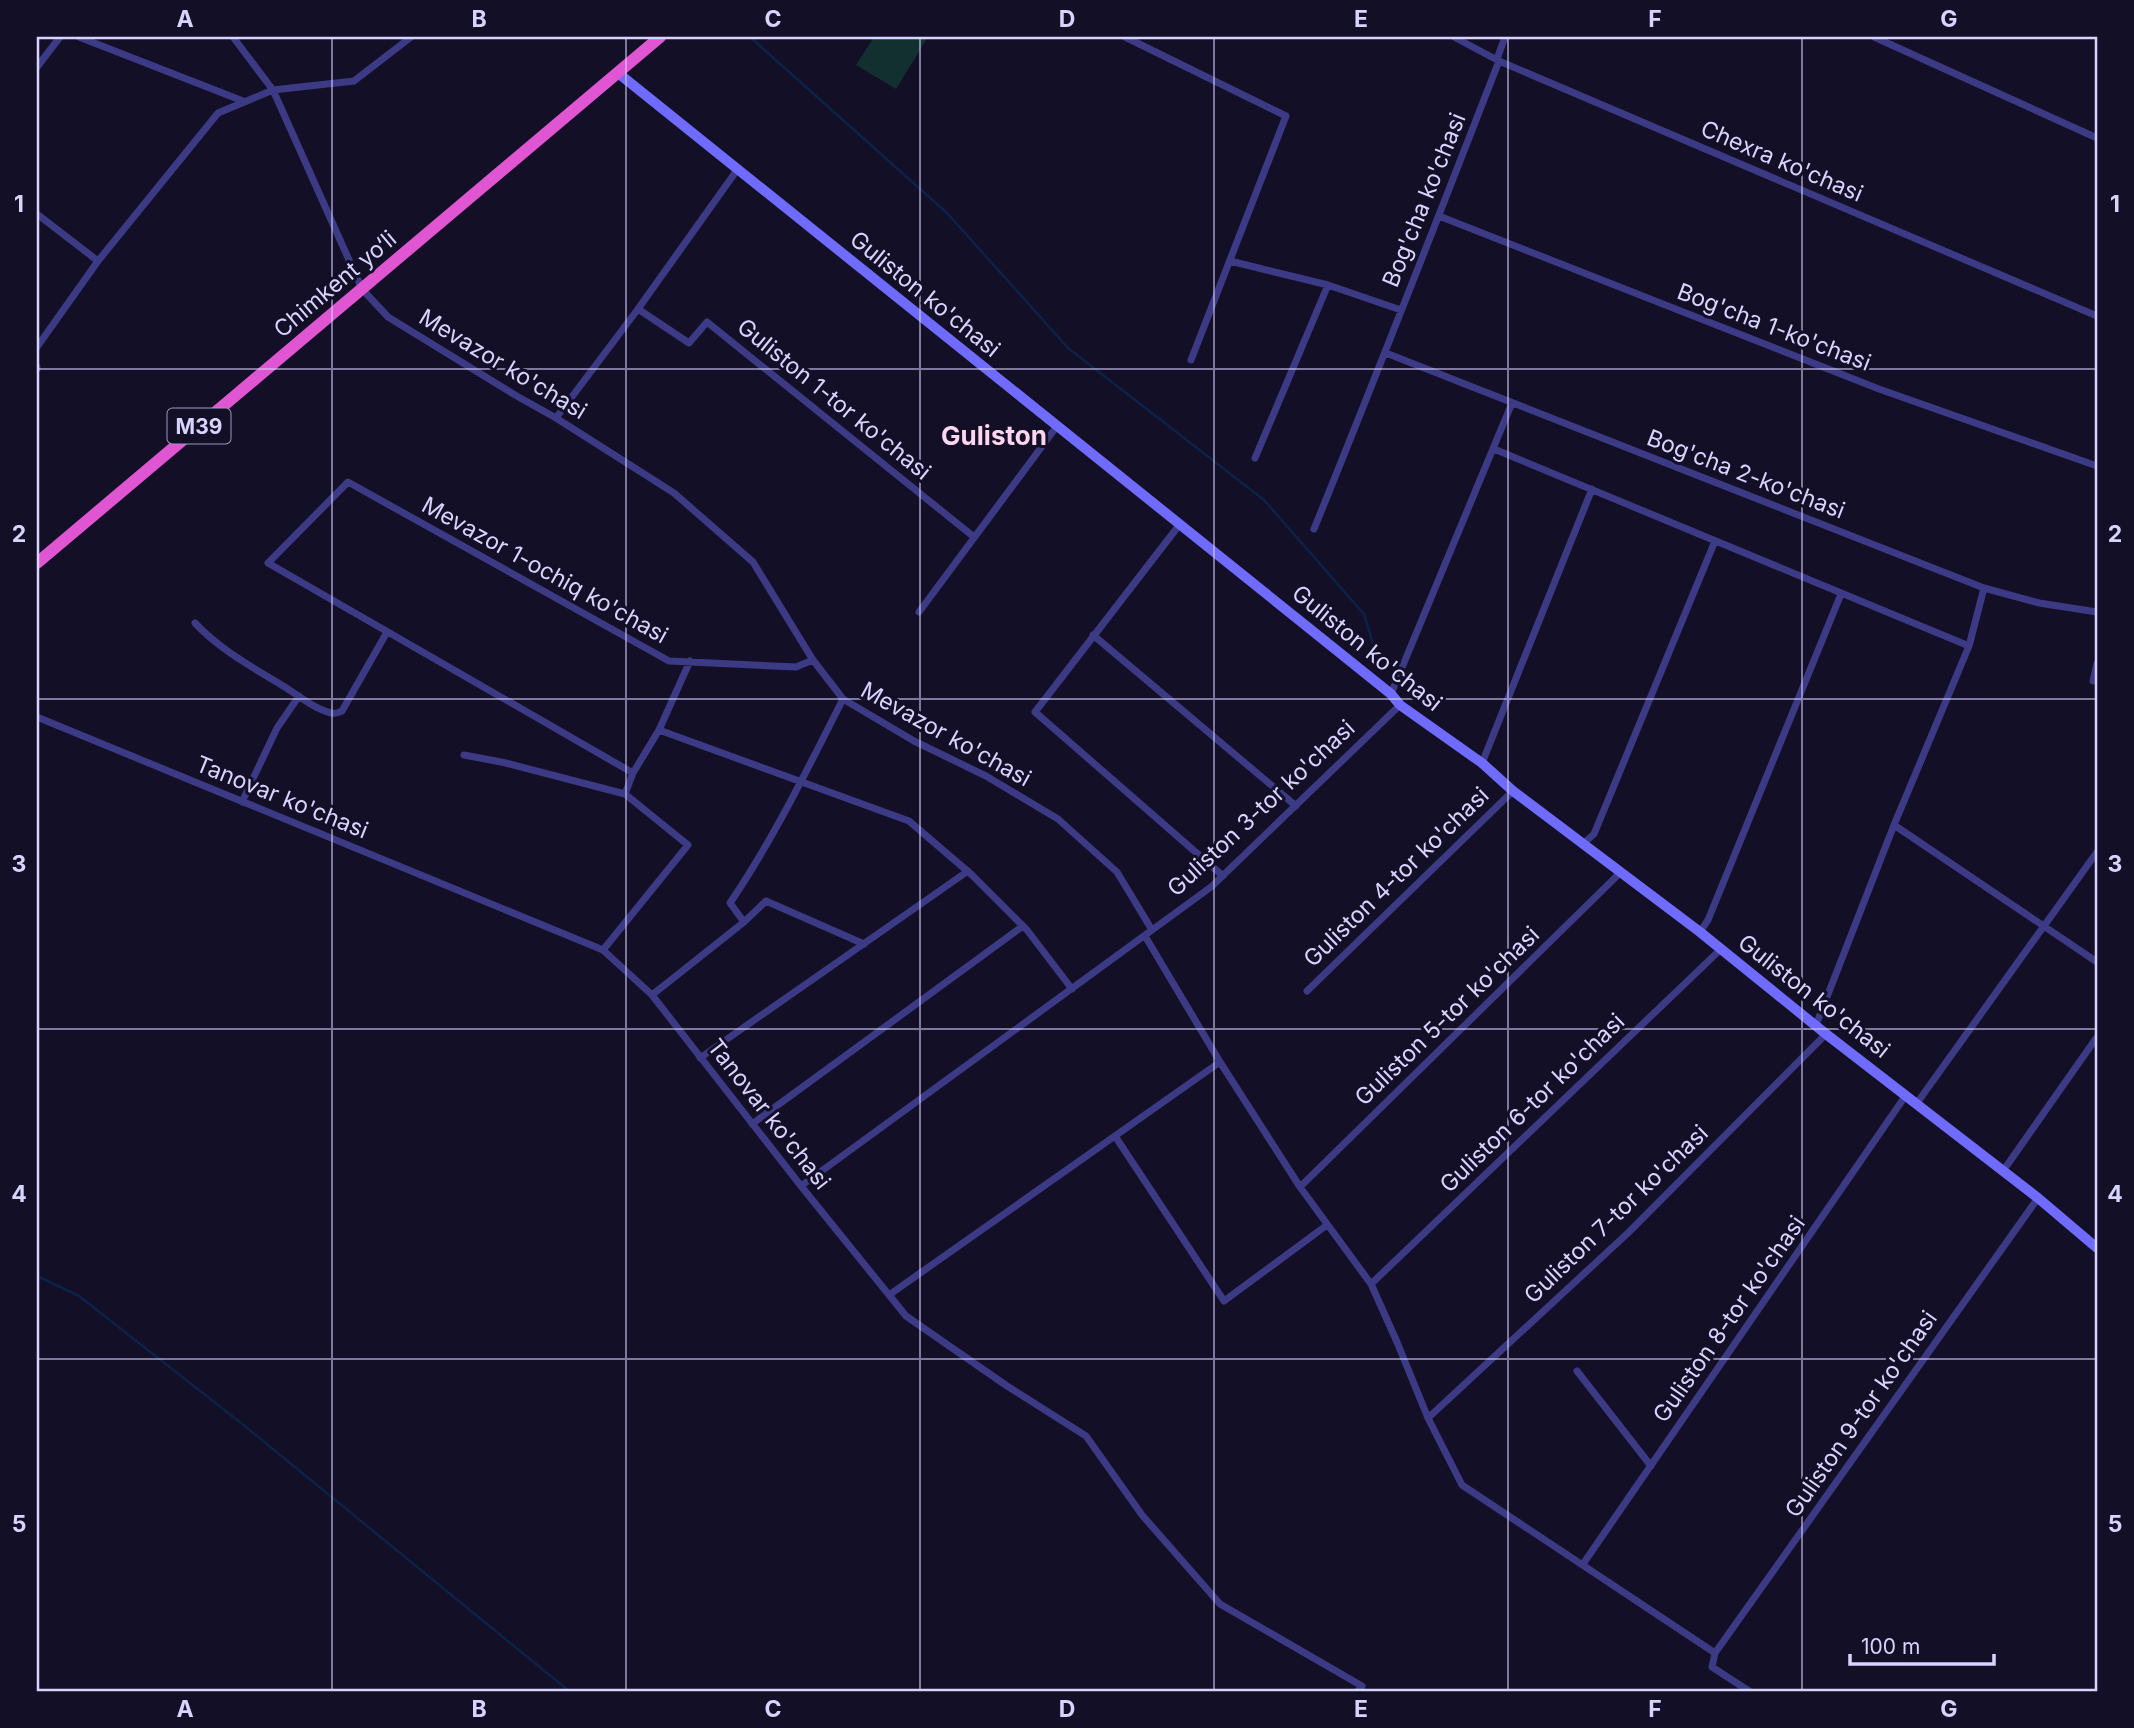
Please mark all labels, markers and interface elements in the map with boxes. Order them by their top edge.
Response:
text: A [176,5,194,33]
text: B [471,5,487,33]
text: C [764,5,782,33]
text: D [1059,5,1075,33]
text: E [1354,5,1368,33]
text: F [1648,5,1662,33]
text: G [1940,5,1958,33]
street label: Bog'cha ko'chasi [1376,109,1472,291]
street label: Chexra ko'chasi [1697,114,1867,208]
text: 1 [14,190,24,218]
text: 1 [2110,190,2120,218]
street label: Chimkent yo‘li [268,225,402,343]
street label: Guliston ko'chasi [844,225,1006,363]
street label: Bog'cha 1-ko'chasi [1673,277,1875,377]
street label: Mevazor ko'chasi [414,303,592,425]
street label: Guliston 1-tor ko'chasi [732,312,936,486]
road number: M39 [168,408,230,444]
district label: Guliston [941,420,1047,451]
street label: Bog'cha 2-ko'chasi [1643,423,1849,525]
street label: Mevazor 1-ochiq ko'chasi [417,491,673,649]
text: 2 [12,520,26,548]
text: 2 [2108,520,2122,548]
street label: Guliston ko'chasi [1286,579,1448,717]
street label: Mevazor ko'chasi [856,676,1036,792]
street label: Guliston 3-tor ko'chasi [1162,714,1360,902]
street label: Tanovar ko'chasi [192,750,372,844]
street label: Guliston 4-tor ko'chasi [1298,781,1494,973]
text: 3 [12,850,26,878]
text: 3 [2108,850,2122,878]
street label: Guliston 5-tor ko'chasi [1349,921,1545,1111]
street label: Guliston ko'chasi [1733,928,1895,1064]
street label: Guliston 6-tor ko'chasi [1434,1008,1630,1198]
street label: Tanovar ko'chasi [702,1033,836,1195]
street label: Guliston 7-tor ko'chasi [1518,1119,1714,1309]
text: 4 [11,1180,27,1208]
text: 4 [2107,1180,2123,1208]
street label: Guliston 8-tor ko'chasi [1647,1210,1811,1428]
street label: Guliston 9-tor ko'chasi [1779,1305,1943,1523]
text: 5 [12,1510,26,1538]
text: 5 [2108,1510,2122,1538]
scale bar [1850,1623,1994,1667]
text: 100 m [1861,1634,1920,1659]
text: A [176,1695,194,1723]
text: B [471,1695,487,1723]
text: C [764,1695,782,1723]
text: D [1059,1695,1075,1723]
text: E [1354,1695,1368,1723]
text: F [1648,1695,1662,1723]
text: G [1940,1695,1958,1723]

